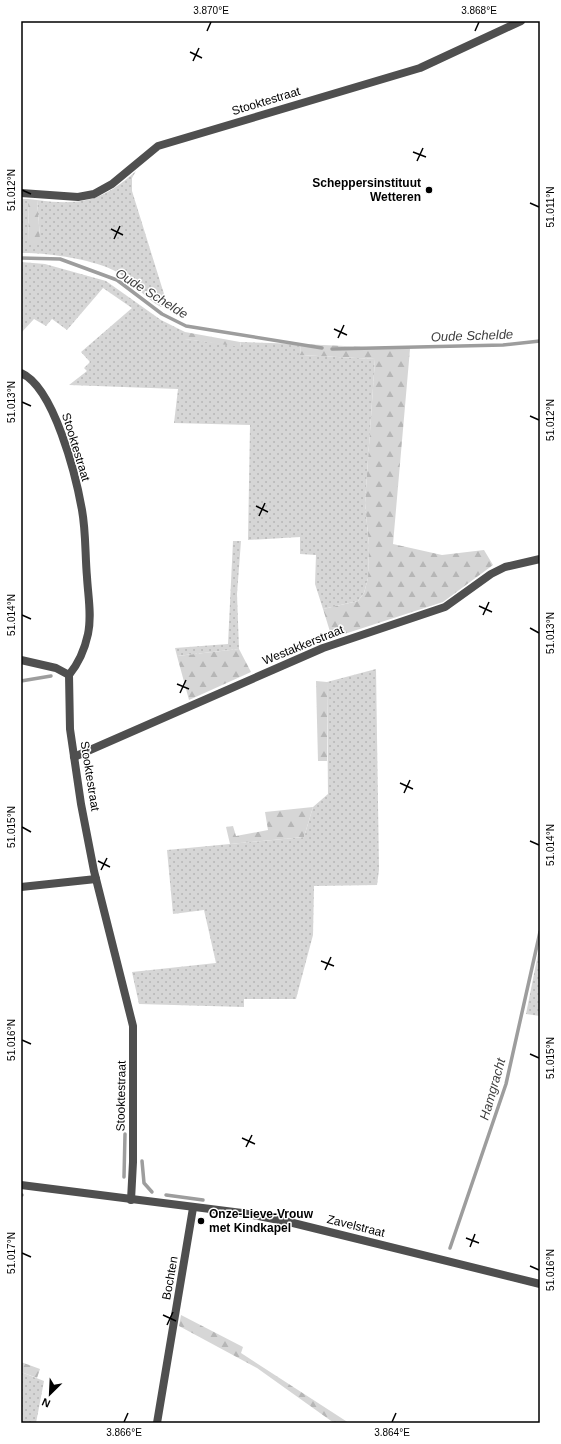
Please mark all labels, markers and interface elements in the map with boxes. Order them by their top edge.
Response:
text: 3.870°E [193,5,229,16]
text: 3.868°E [461,5,497,16]
street label: Stooktestraat [230,84,302,118]
text: 51.012°N [6,169,17,211]
place label: Scheppersinstituut Wetteren [312,176,421,204]
marker: Scheppersinstituut Wetteren [424,185,434,195]
text: 51.011°N [545,186,556,228]
water label: Oude Schelde [113,265,191,322]
water label: Oude Schelde [431,327,513,344]
text: 51.013°N [6,381,17,423]
text: 51.012°N [545,399,556,441]
street label: Stooktestraat [59,411,93,483]
text: 51.014°N [6,594,17,636]
text: 51.013°N [545,612,556,654]
street label: Westakkerstraat [260,622,346,668]
street label: Stooktestraat [78,740,103,813]
text: 51.015°N [6,806,17,848]
text: 51.014°N [545,824,556,866]
text: 51.016°N [6,1019,17,1061]
text: 51.015°N [545,1037,556,1079]
water label: Hamgracht [477,1055,509,1122]
street label: Stooktestraat [113,1060,129,1131]
place label: Onze-Lieve-Vrouw met Kindkapel [209,1207,314,1235]
street label: Zavelstraat [326,1212,387,1240]
marker: Onze-Lieve-Vrouw met Kindkapel [196,1216,206,1226]
text: 51.017°N [6,1232,17,1274]
text: 51.016°N [545,1249,556,1291]
street label: Bochten [159,1255,181,1301]
north arrow [30,1374,70,1414]
text: N [40,1396,52,1410]
text: 3.866°E [106,1427,142,1438]
text: 3.864°E [374,1427,410,1438]

